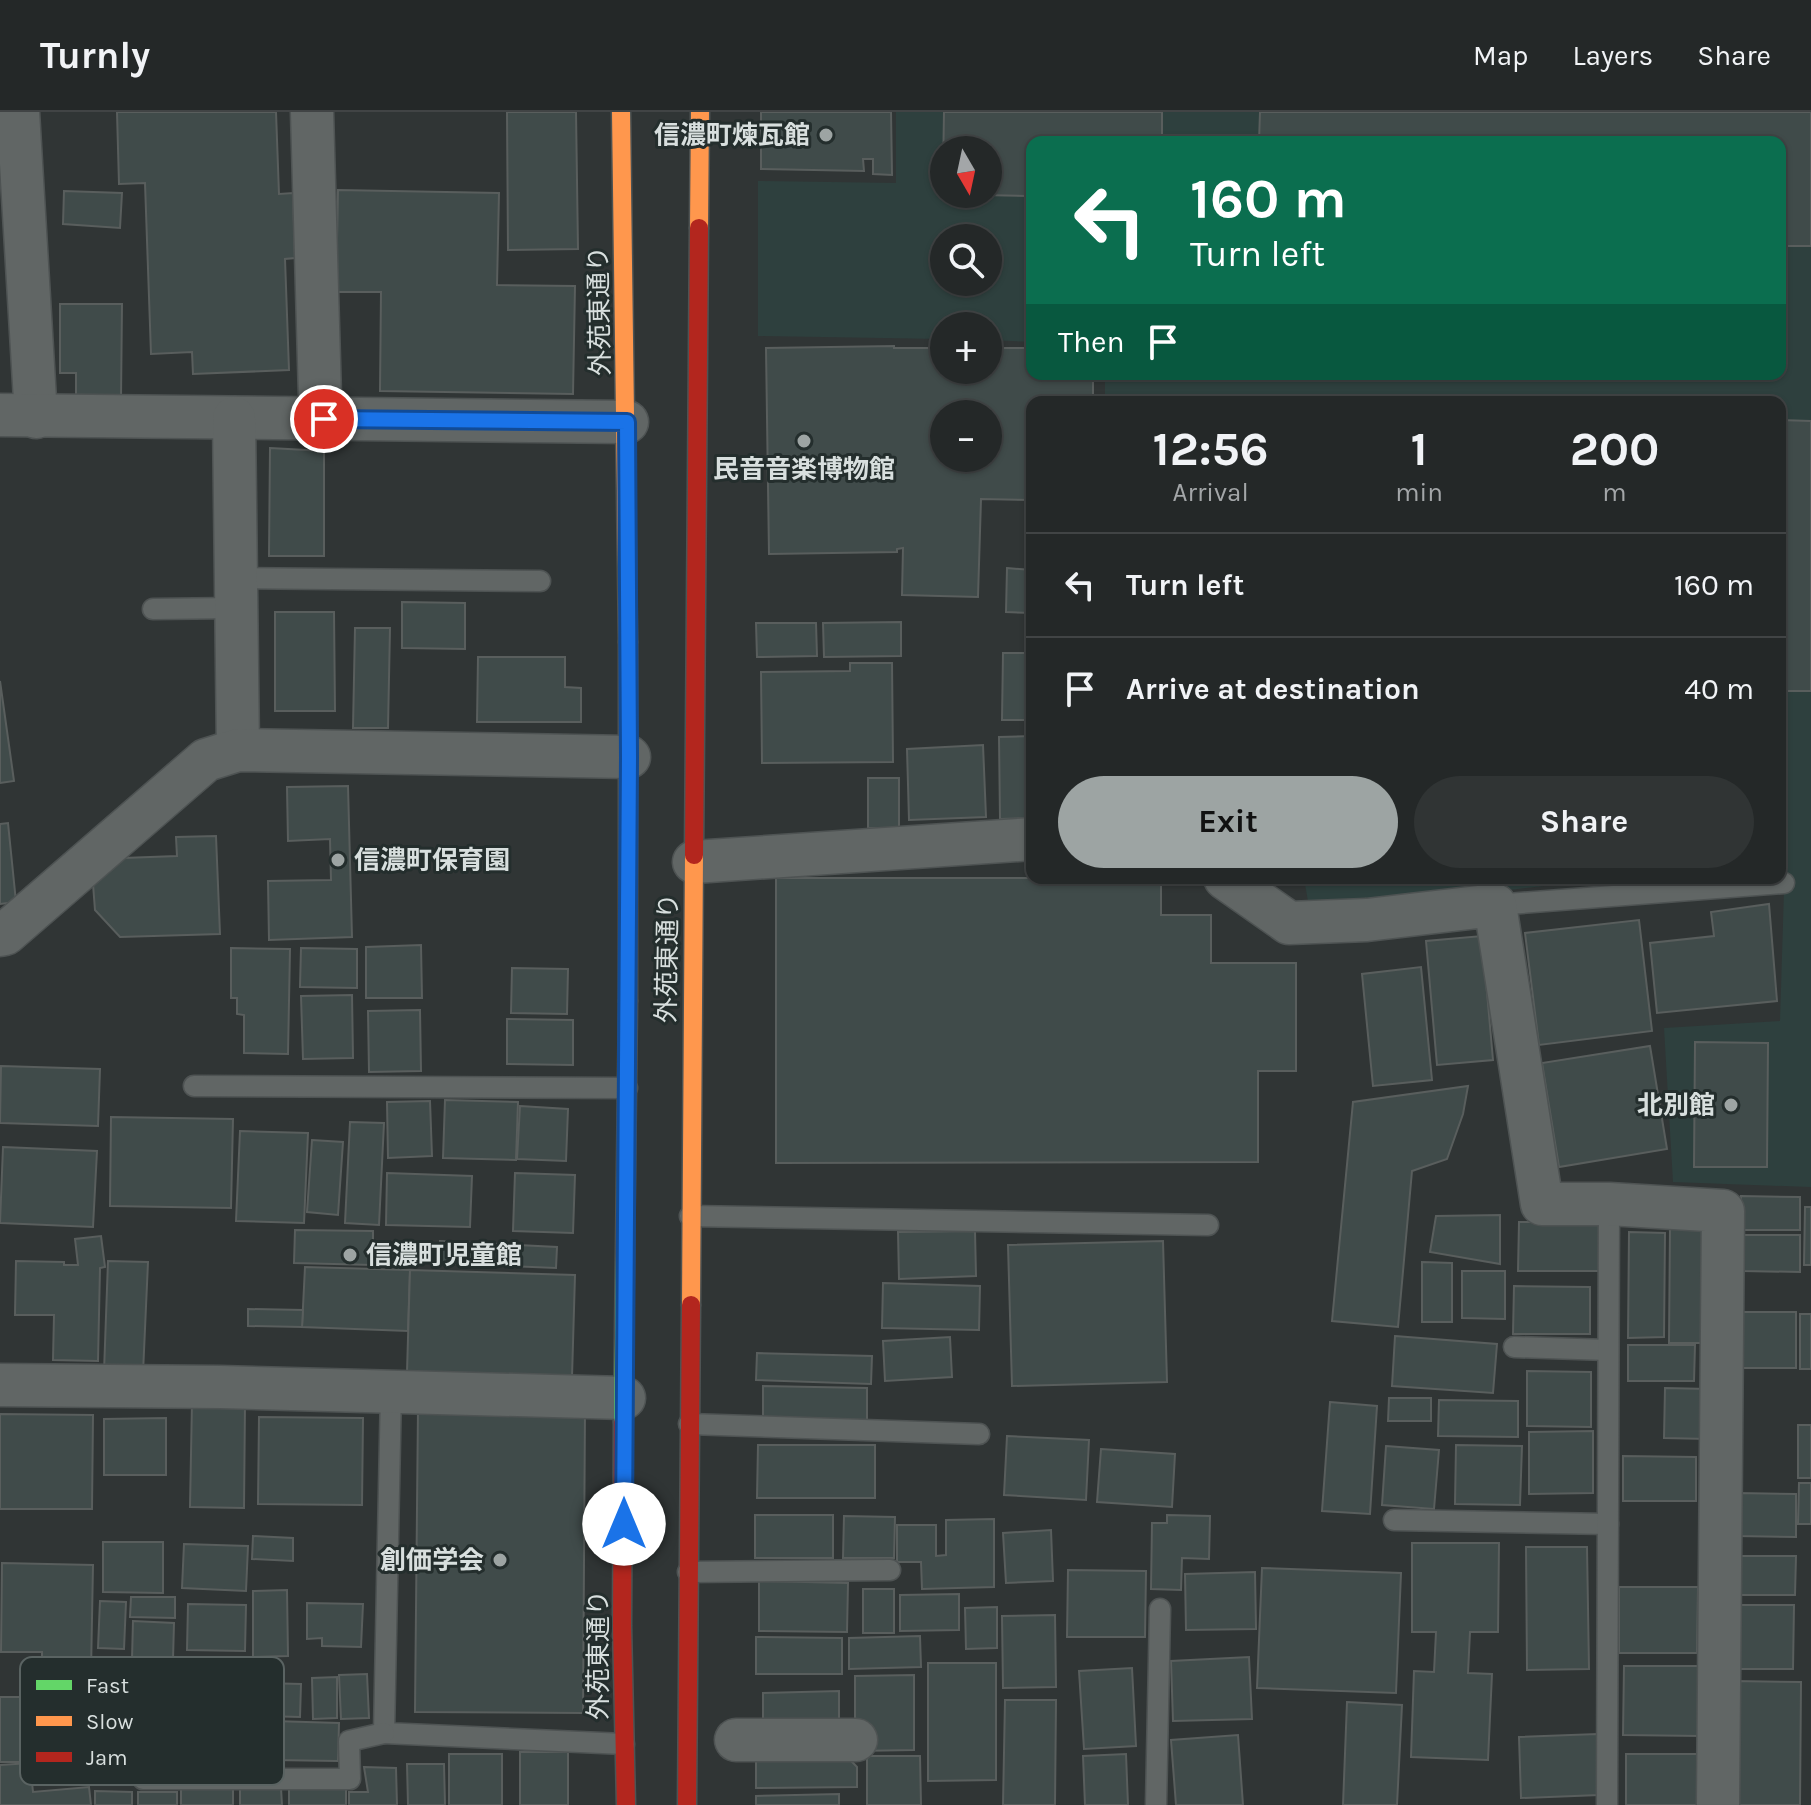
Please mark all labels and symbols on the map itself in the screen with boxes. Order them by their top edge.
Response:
place label: 信濃町煉瓦館 [654,120,810,151]
marker: 信濃町煉瓦館 [817,126,835,144]
north arrow [930,136,1002,208]
street label: 外苑東通り [583,246,616,376]
pin [290,385,358,453]
marker: 民音音楽博物館 [795,432,813,450]
place label: 民音音楽博物館 [713,454,895,485]
place label: 信濃町保育園 [354,845,510,876]
marker: 信濃町保育園 [329,851,347,869]
street label: 外苑東通り [651,893,684,1023]
place label: 北別館 [1637,1090,1715,1121]
marker: 北別館 [1722,1096,1740,1114]
place label: 信濃町児童館 [366,1240,522,1271]
marker: 信濃町児童館 [341,1246,359,1264]
position arrow [582,1482,666,1566]
place label: 創価学会 [380,1545,484,1576]
marker: 創価学会 [491,1551,509,1569]
street label: 外苑東通り [583,1590,614,1720]
legend [20,1657,284,1785]
text: Fast [86,1673,129,1699]
text: Slow [86,1709,133,1735]
text: Jam [86,1745,128,1771]

